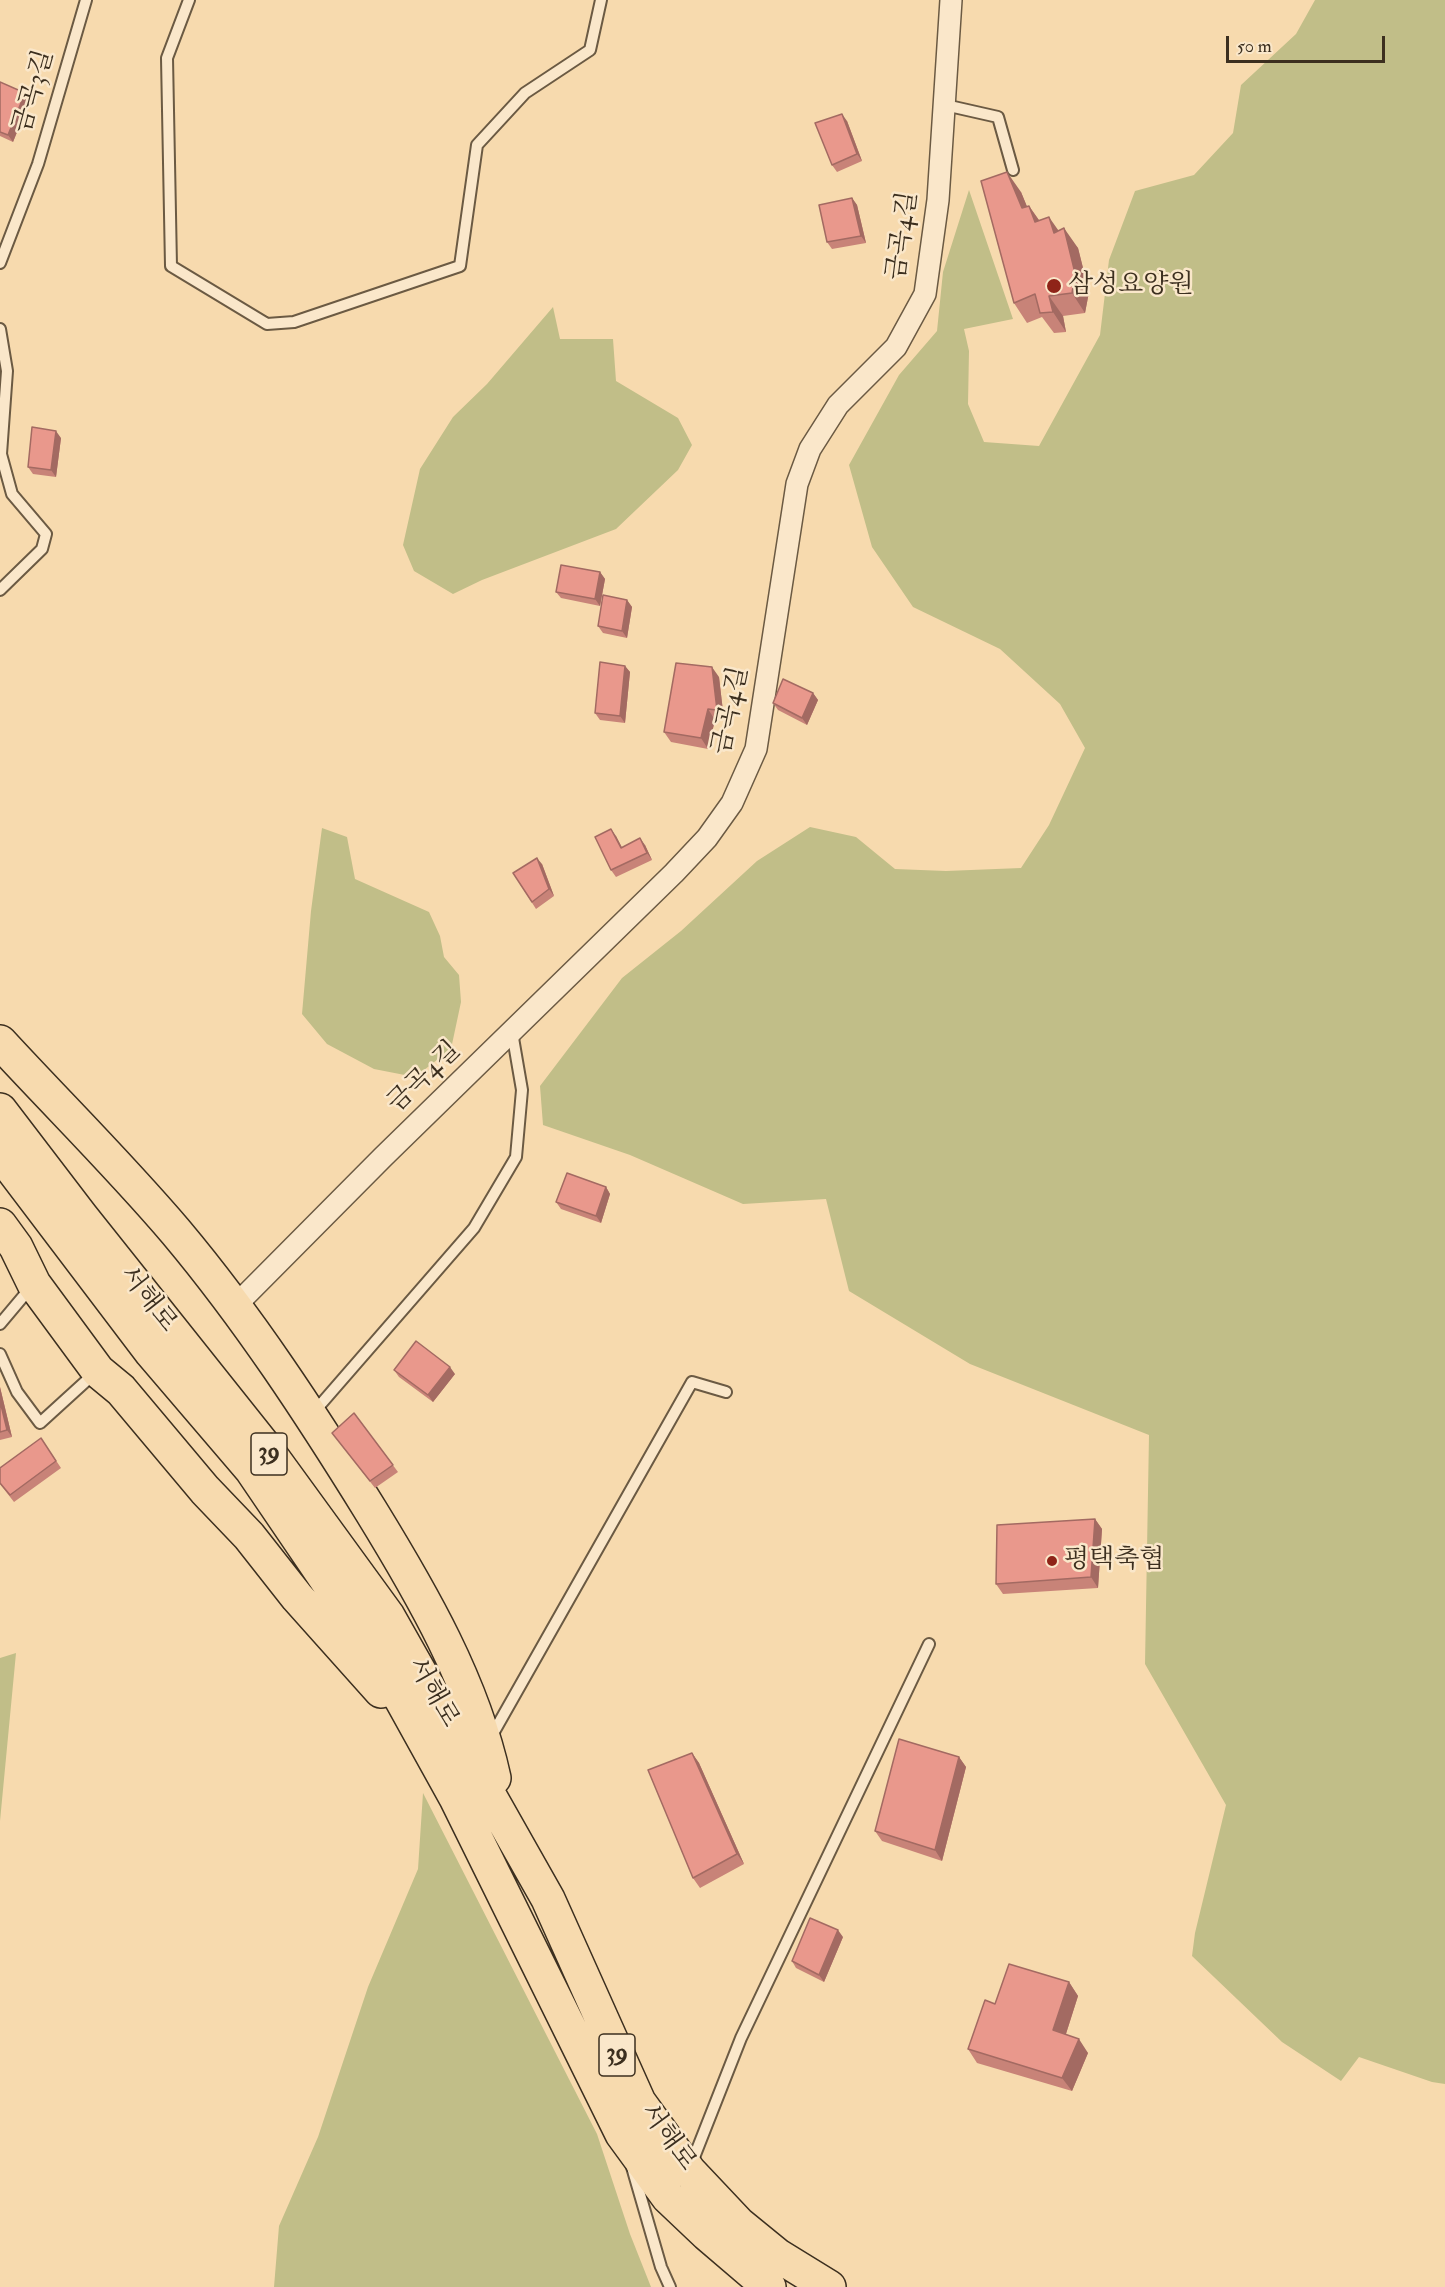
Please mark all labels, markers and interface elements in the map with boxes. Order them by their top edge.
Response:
scale bar [1229,24,1388,62]
text: 50 m [1237,35,1272,58]
street label: 금곡3길 [8,47,62,137]
street label: 금곡4길 [882,190,926,282]
place label: 삼성요양원 [1068,270,1194,302]
marker: 삼성요양원 [1045,277,1063,295]
street label: 금곡4길 [707,664,757,758]
street label: 금곡4길 [382,1036,468,1120]
street label: 서해로 [112,1261,182,1339]
road number: 39 [251,1433,287,1475]
place label: 평택축협 [1064,1545,1164,1577]
marker: 평택축협 [1045,1554,1059,1568]
street label: 서해로 [400,1653,464,1733]
road number: 39 [599,2034,635,2076]
street label: 서해로 [632,2098,702,2178]

